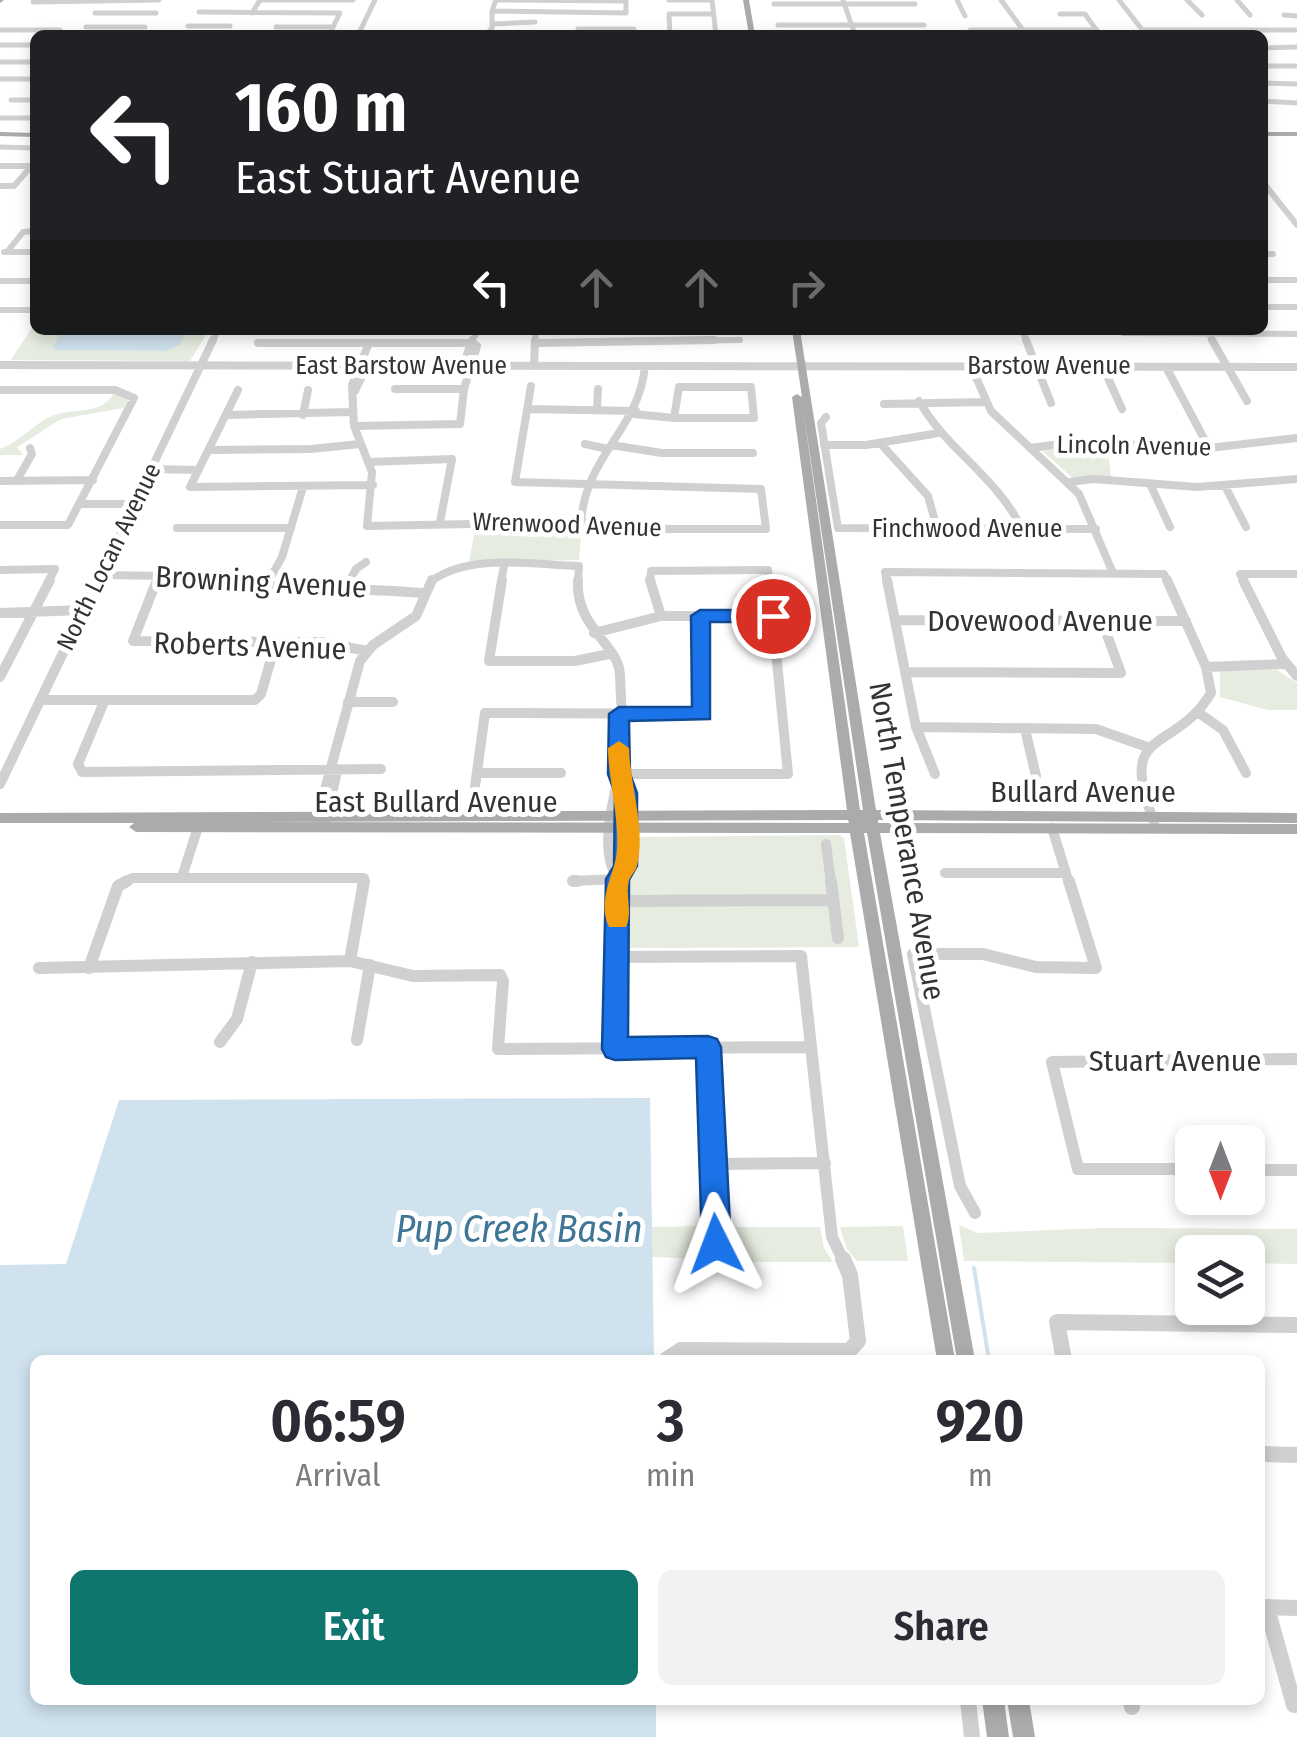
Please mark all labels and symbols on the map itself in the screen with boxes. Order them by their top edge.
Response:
street label: East Barstow Avenue [295,351,507,381]
street label: Barstow Avenue [967,351,1131,381]
street label: Lincoln Avenue [1056,430,1212,462]
street label: North Locan Avenue [51,458,167,656]
street label: Wrenwood Avenue [472,507,662,543]
street label: Finchwood Avenue [872,514,1062,544]
street label: Browning Avenue [154,558,368,606]
pin [731,574,816,659]
street label: Dovewood Avenue [927,603,1153,639]
street label: Roberts Avenue [153,625,347,667]
street label: North Temperance Avenue [861,679,953,1003]
street label: Bullard Avenue [990,774,1176,810]
street label: East Bullard Avenue [314,784,558,820]
street label: Stuart Avenue [1089,1043,1261,1079]
north arrow [1175,1125,1265,1215]
position arrow [664,1192,768,1296]
water label: Pup Creek Basin [395,1206,643,1252]

